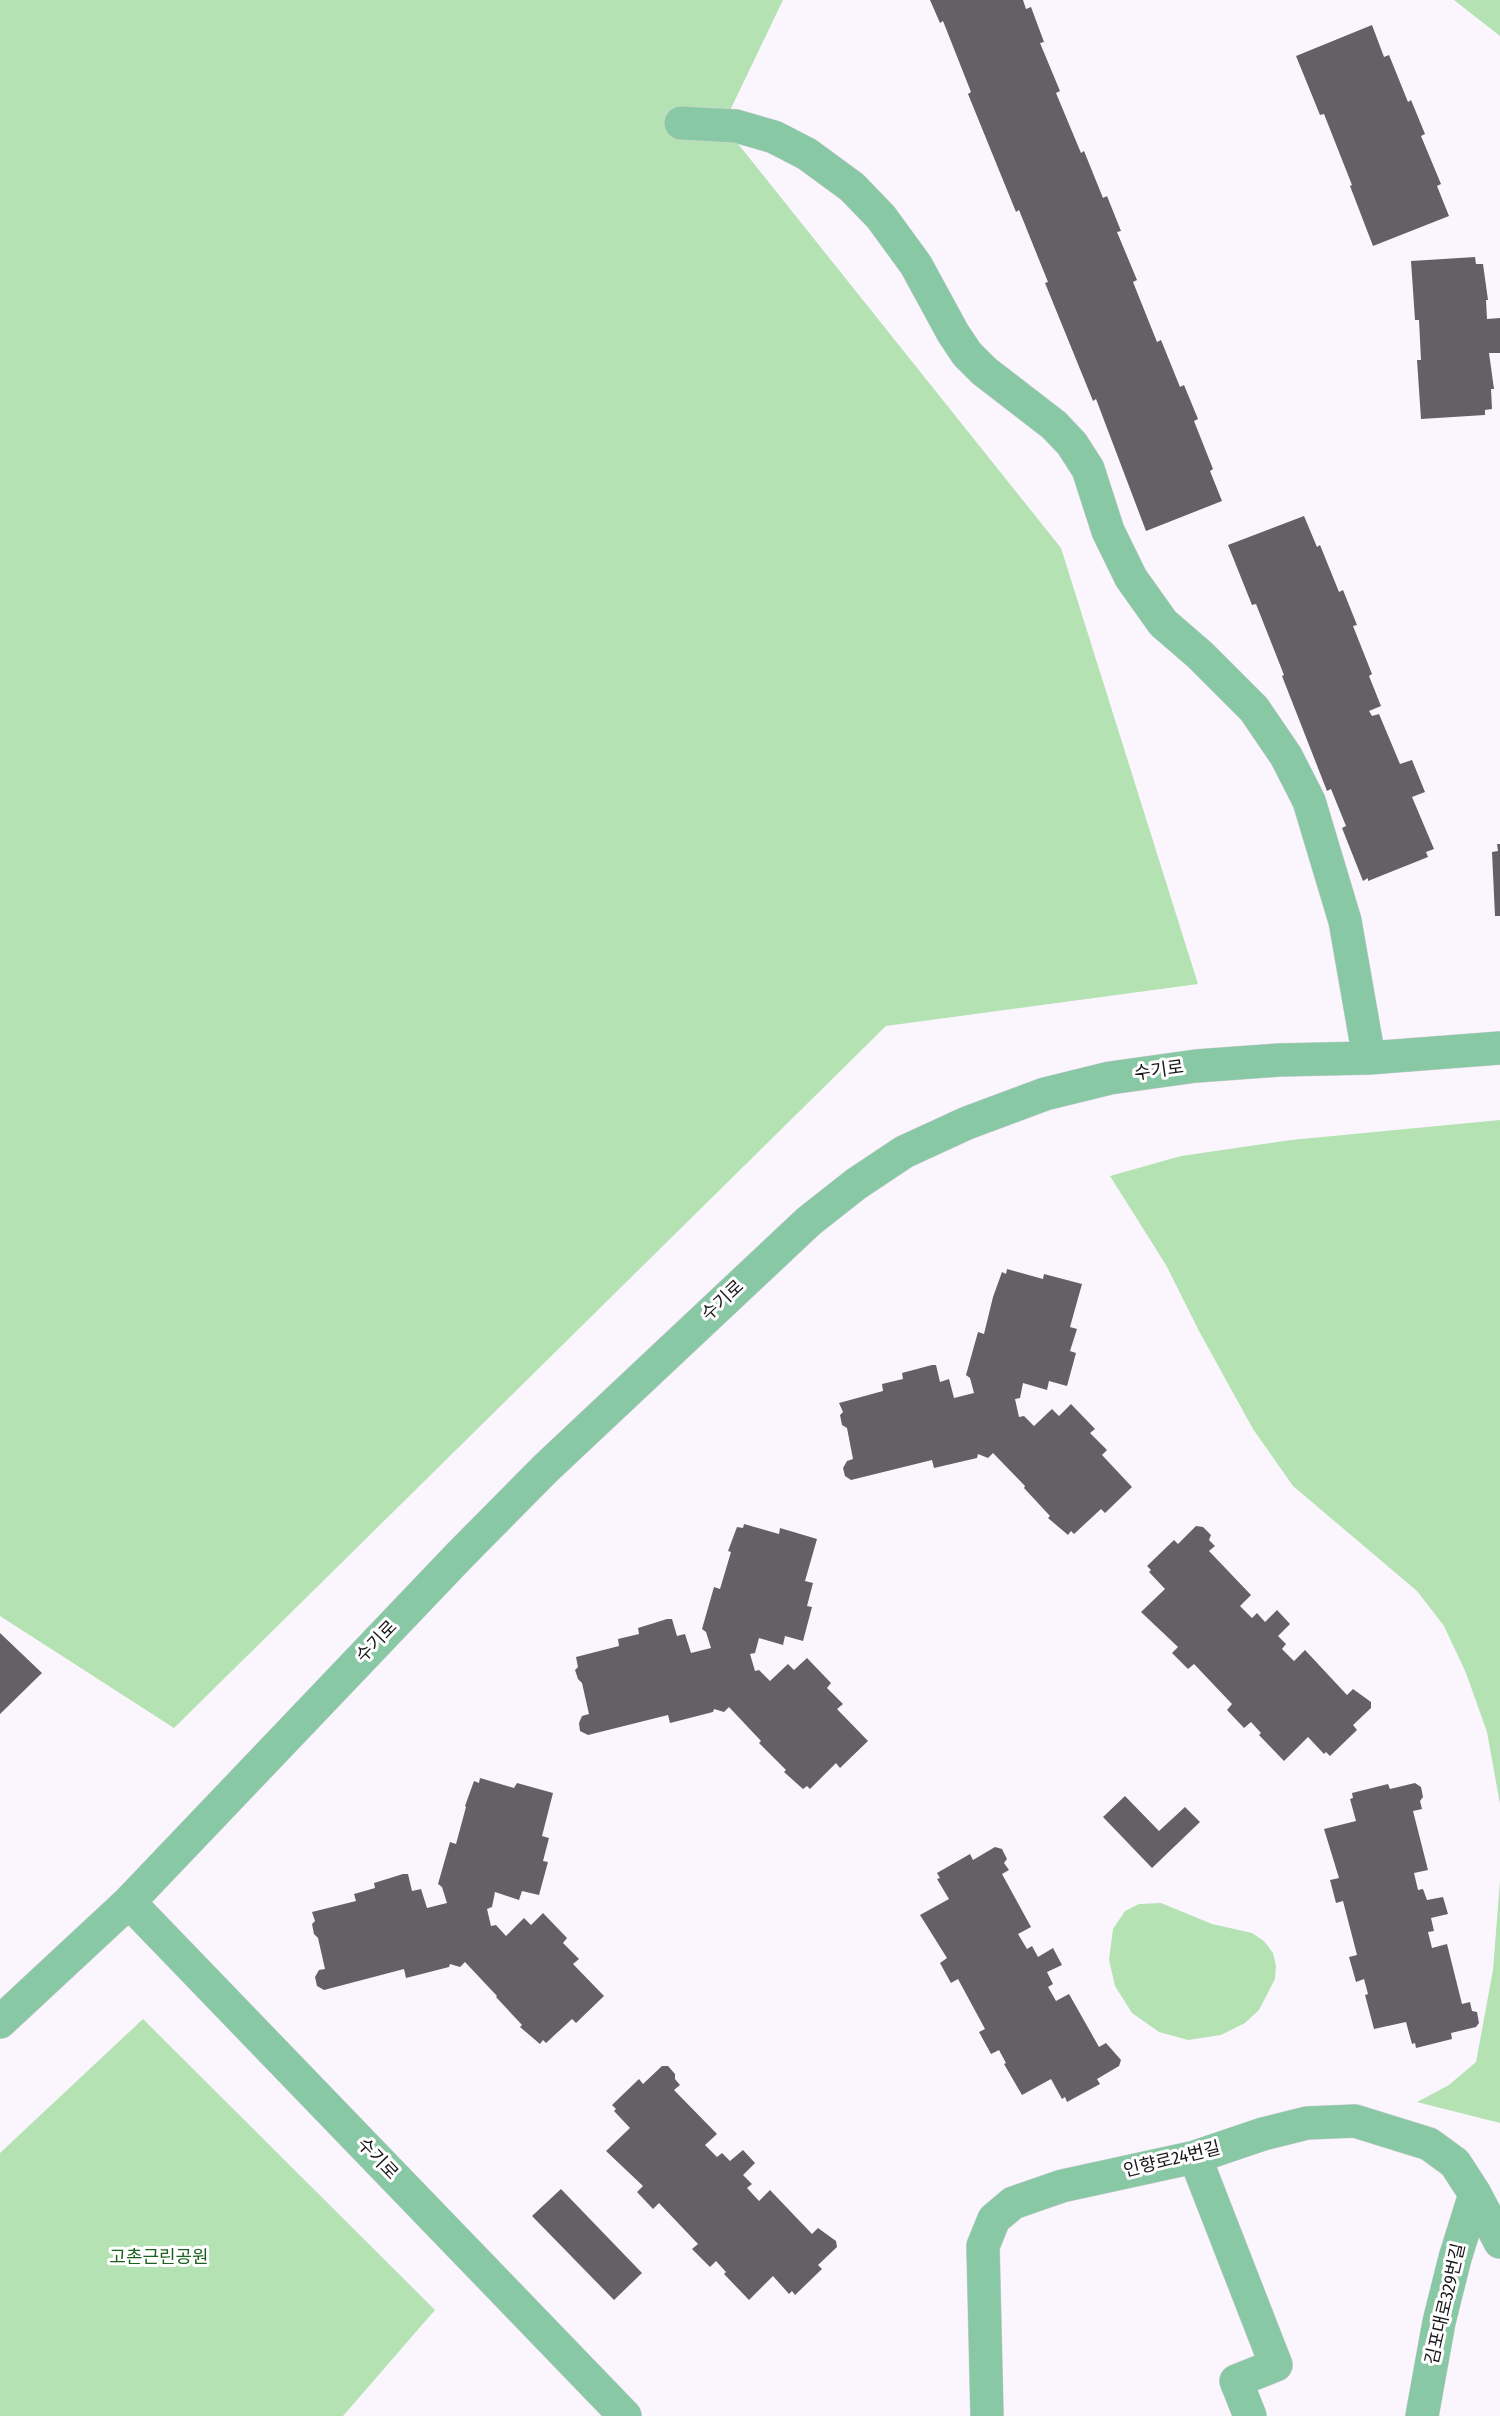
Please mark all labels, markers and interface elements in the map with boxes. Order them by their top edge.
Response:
street label: 수기로 [1133,1057,1185,1085]
street label: 수기로 [697,1276,749,1326]
street label: 수기로 [352,1617,402,1667]
street label: 수기로 [352,2134,402,2184]
street label: 인향로24번길 [1121,2138,1223,2182]
street label: 김포대로329번길 [1422,2241,1470,2367]
park label: 고촌근린공원 [109,2247,209,2269]

